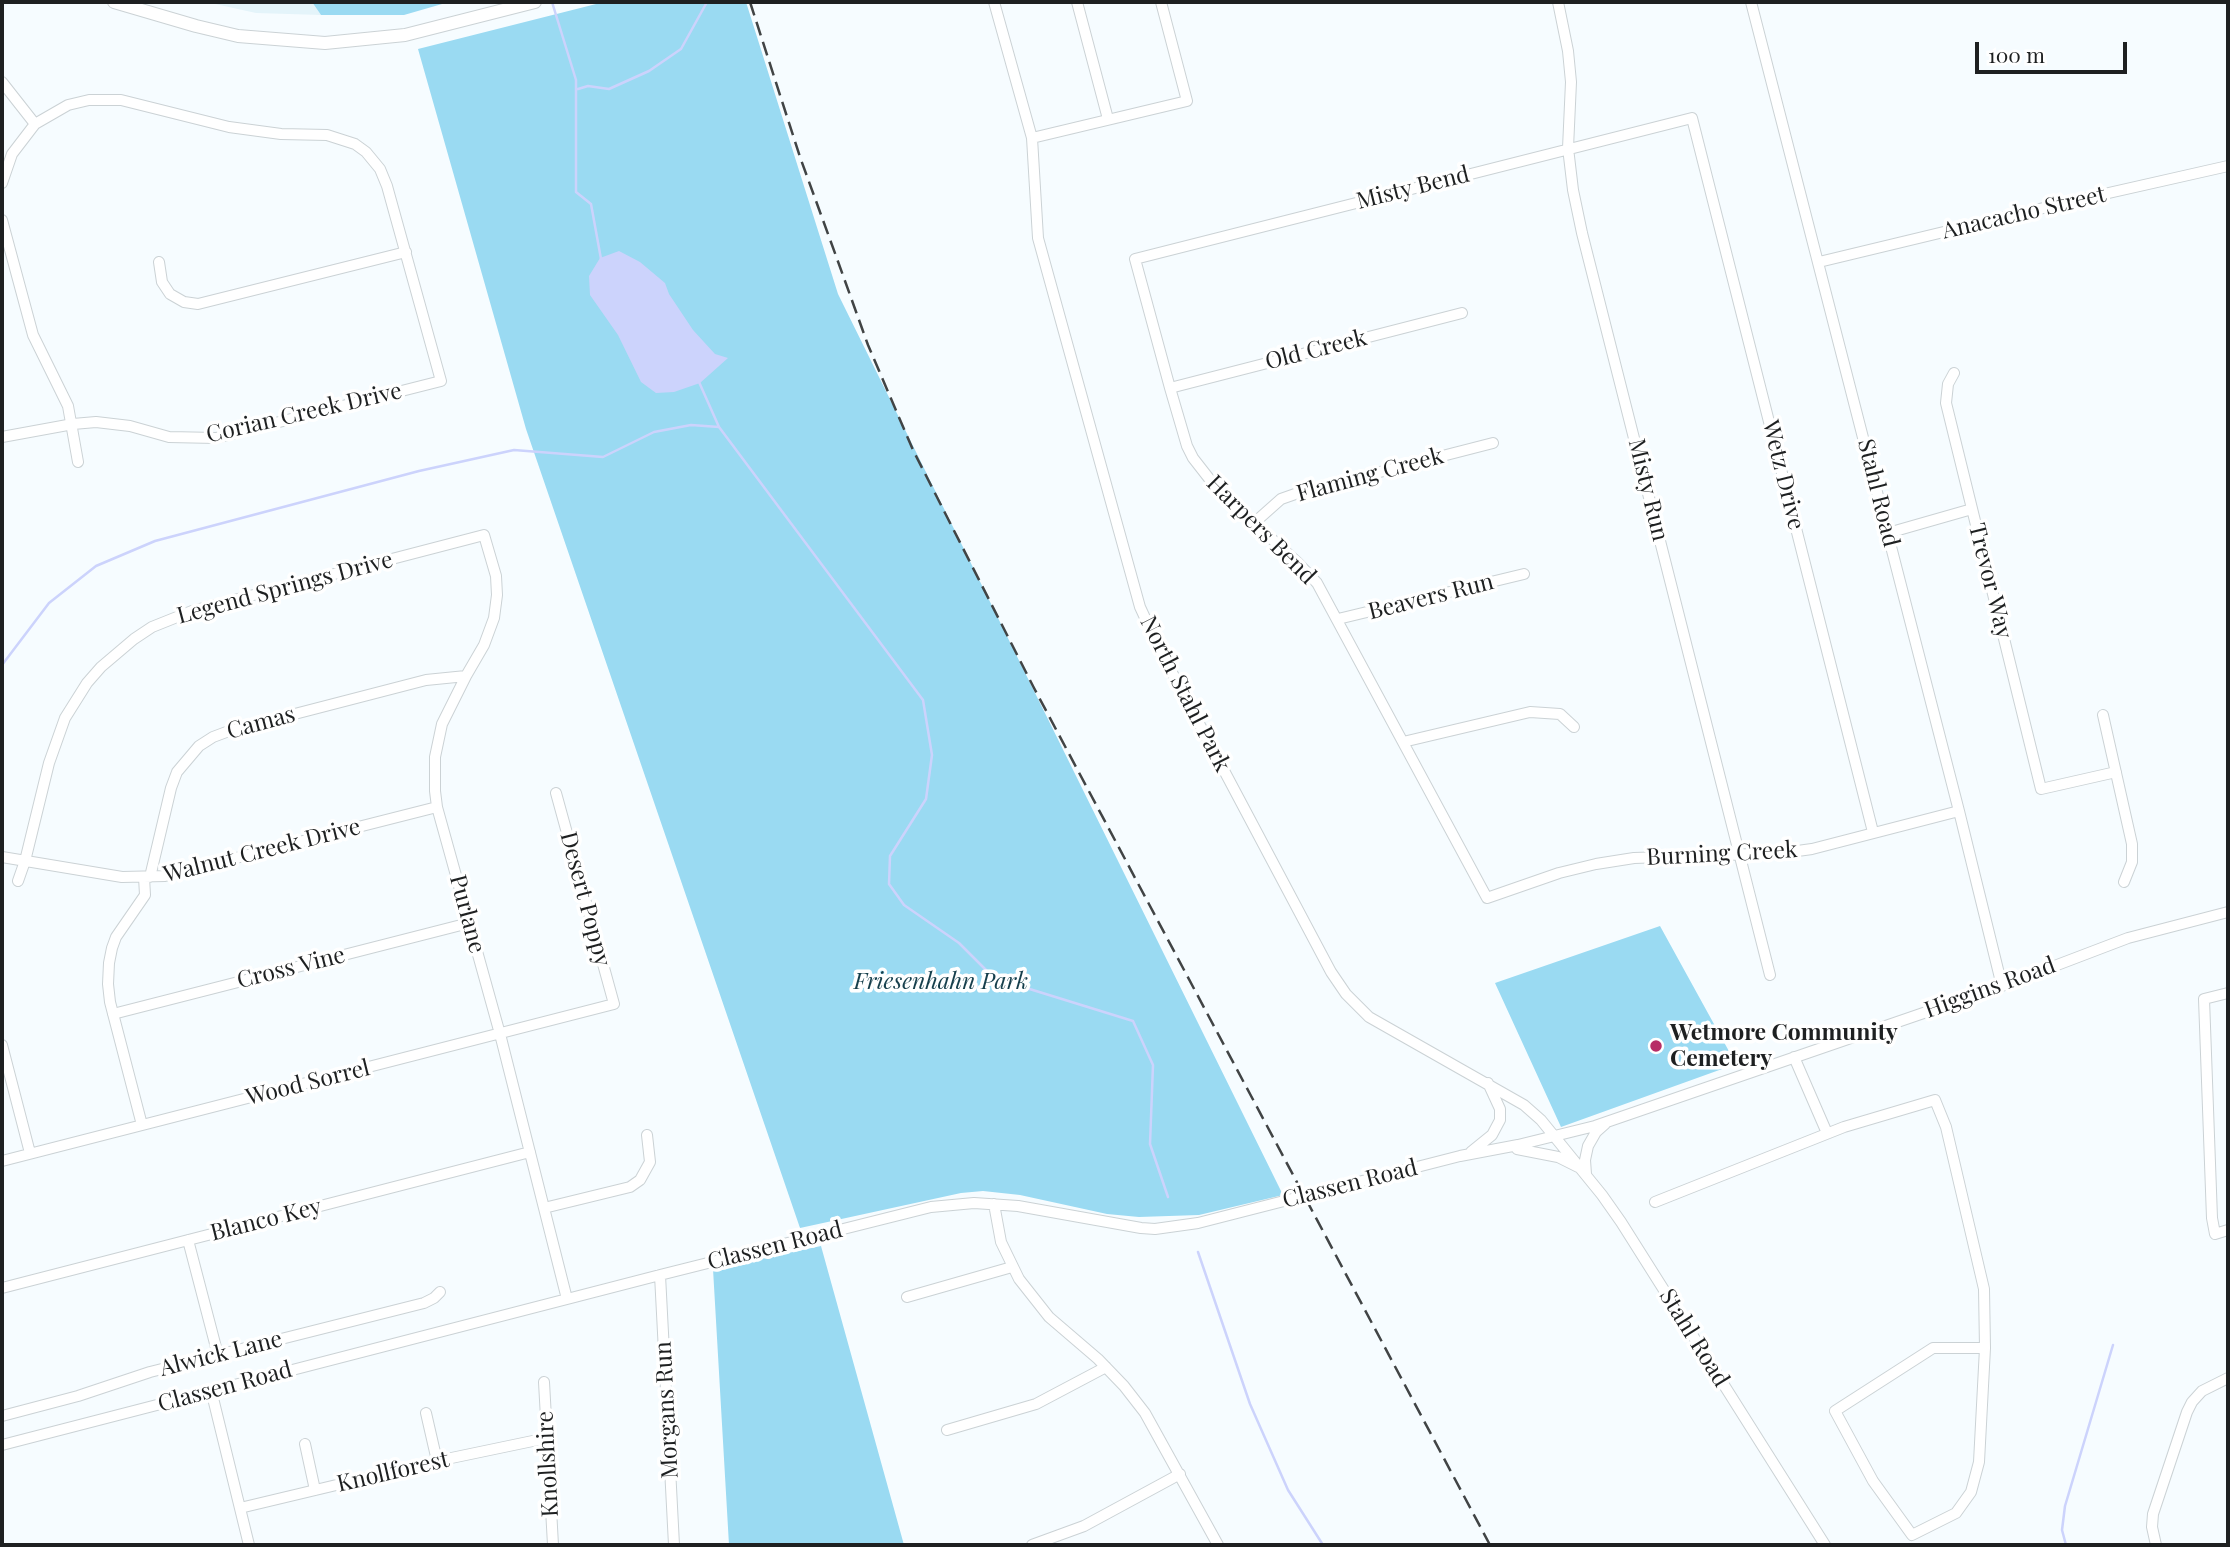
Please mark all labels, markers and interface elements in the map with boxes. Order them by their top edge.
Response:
scale bar [1978,28,2130,72]
text: 100 m [1988,40,2045,68]
street label: Misty Bend [1354,161,1472,215]
street label: Anacacho Street [1939,181,2109,245]
street label: Old Creek [1262,324,1370,376]
street label: Corian Creek Drive [204,377,404,449]
street label: Wetz Drive [1756,417,1810,533]
street label: Misty Run [1622,436,1674,544]
street label: Stahl Road [1851,436,1905,550]
street label: Flaming Creek [1293,442,1447,508]
street label: Harpers Bend [1201,470,1321,590]
street label: Trevor Way [1962,521,2018,641]
street label: Legend Springs Drive [174,546,396,630]
street label: Beavers Run [1365,568,1497,626]
street label: North Stahl Park [1134,612,1236,776]
street label: Camas [224,701,298,745]
street label: Walnut Creek Drive [161,813,363,889]
street label: Desert Poppy [554,829,616,969]
street label: Burning Creek [1646,836,1798,872]
street label: Purlane [443,872,491,956]
street label: Cross Vine [234,941,348,995]
street label: Higgins Road [1921,952,2059,1024]
park label: Friesenhahn Park [854,968,1028,996]
place label: Wetmore Community Cemetery [1670,1019,1898,1073]
marker: Wetmore Community Cemetery [1648,1038,1664,1054]
street label: Wood Sorrel [243,1054,373,1112]
street label: Classen Road [1280,1154,1420,1214]
street label: Blanco Key [208,1193,324,1247]
street label: Classen Road [705,1216,845,1276]
street label: Stahl Road [1653,1284,1735,1392]
street label: Alwick Lane [157,1325,285,1383]
street label: Morgans Run [650,1341,684,1479]
street label: Classen Road [155,1356,295,1418]
street label: Knollshire [531,1410,565,1518]
street label: Knollforest [334,1446,452,1498]

